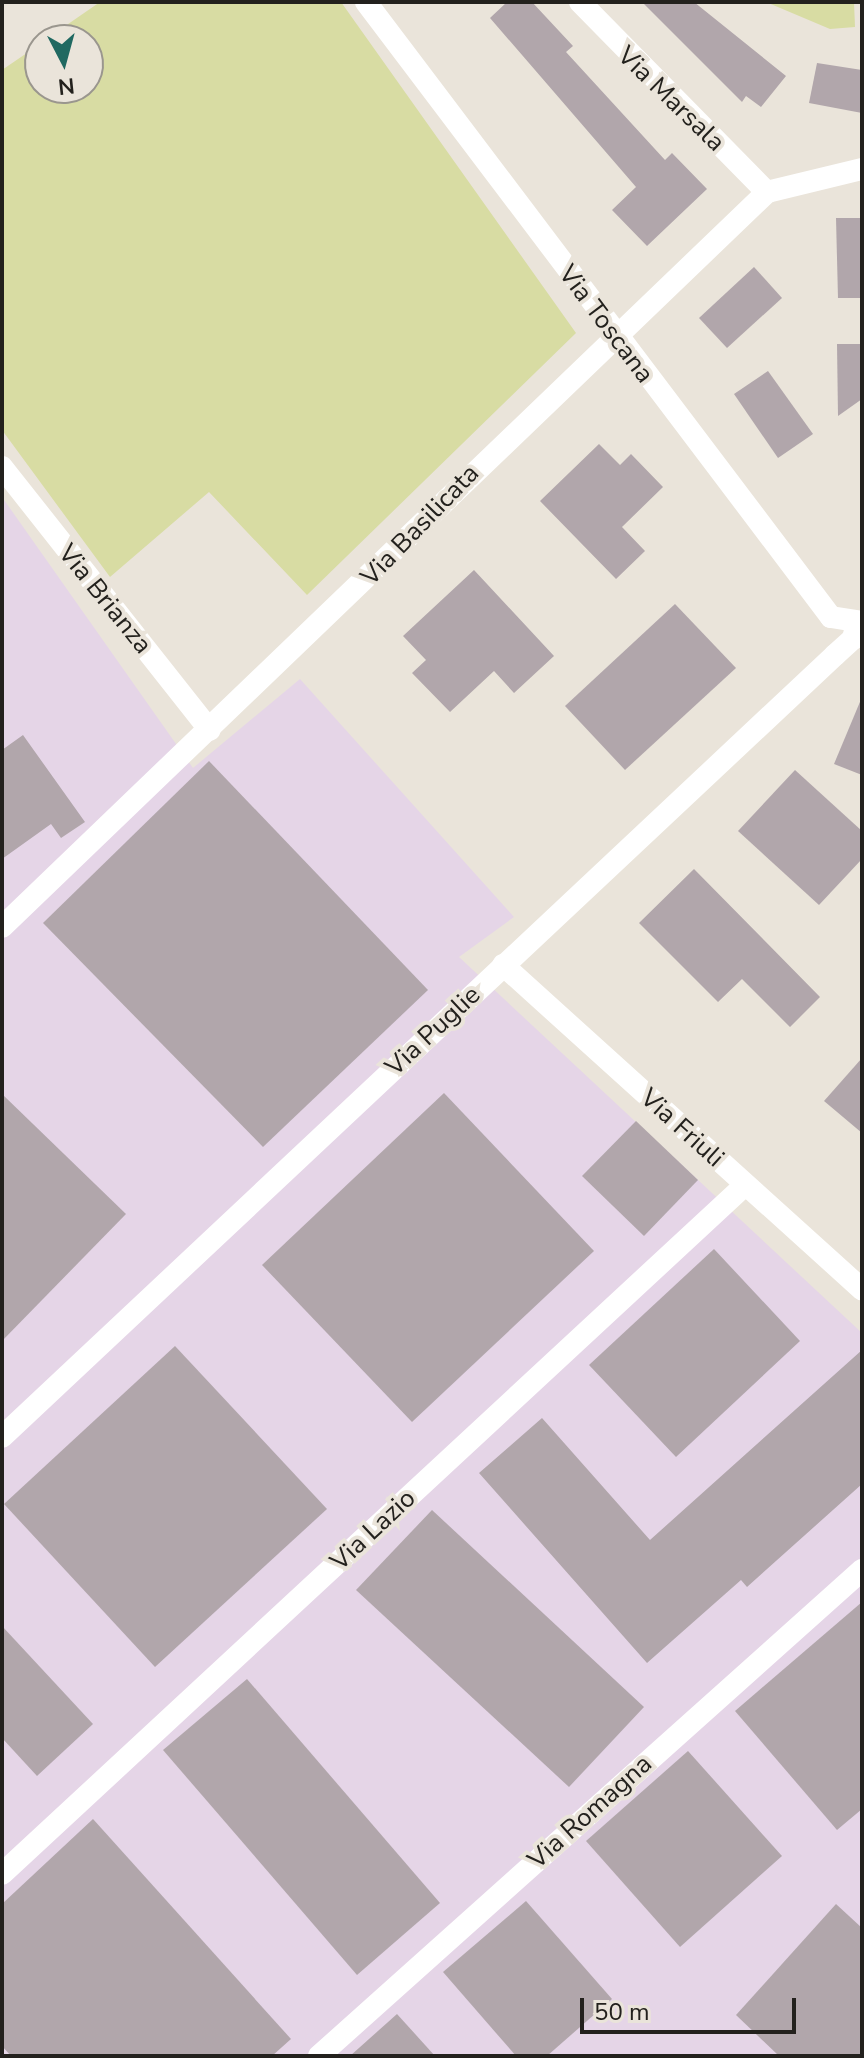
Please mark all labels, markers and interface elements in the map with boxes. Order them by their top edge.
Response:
north arrow [24,24,104,104]
street label: Via Marsala [611,40,731,158]
text: N [57,70,76,102]
street label: Via Toscana [552,259,660,389]
street label: Via Basilicata [354,458,486,592]
street label: Via Brianza [51,538,159,660]
street label: Via Puglie [379,979,487,1083]
street label: Via Friuli [634,1082,730,1174]
street label: Via Lazio [324,1483,422,1577]
street label: Via Romagna [522,1748,658,1876]
scale bar [584,1982,800,2032]
text: 50 m [594,1996,650,2028]

